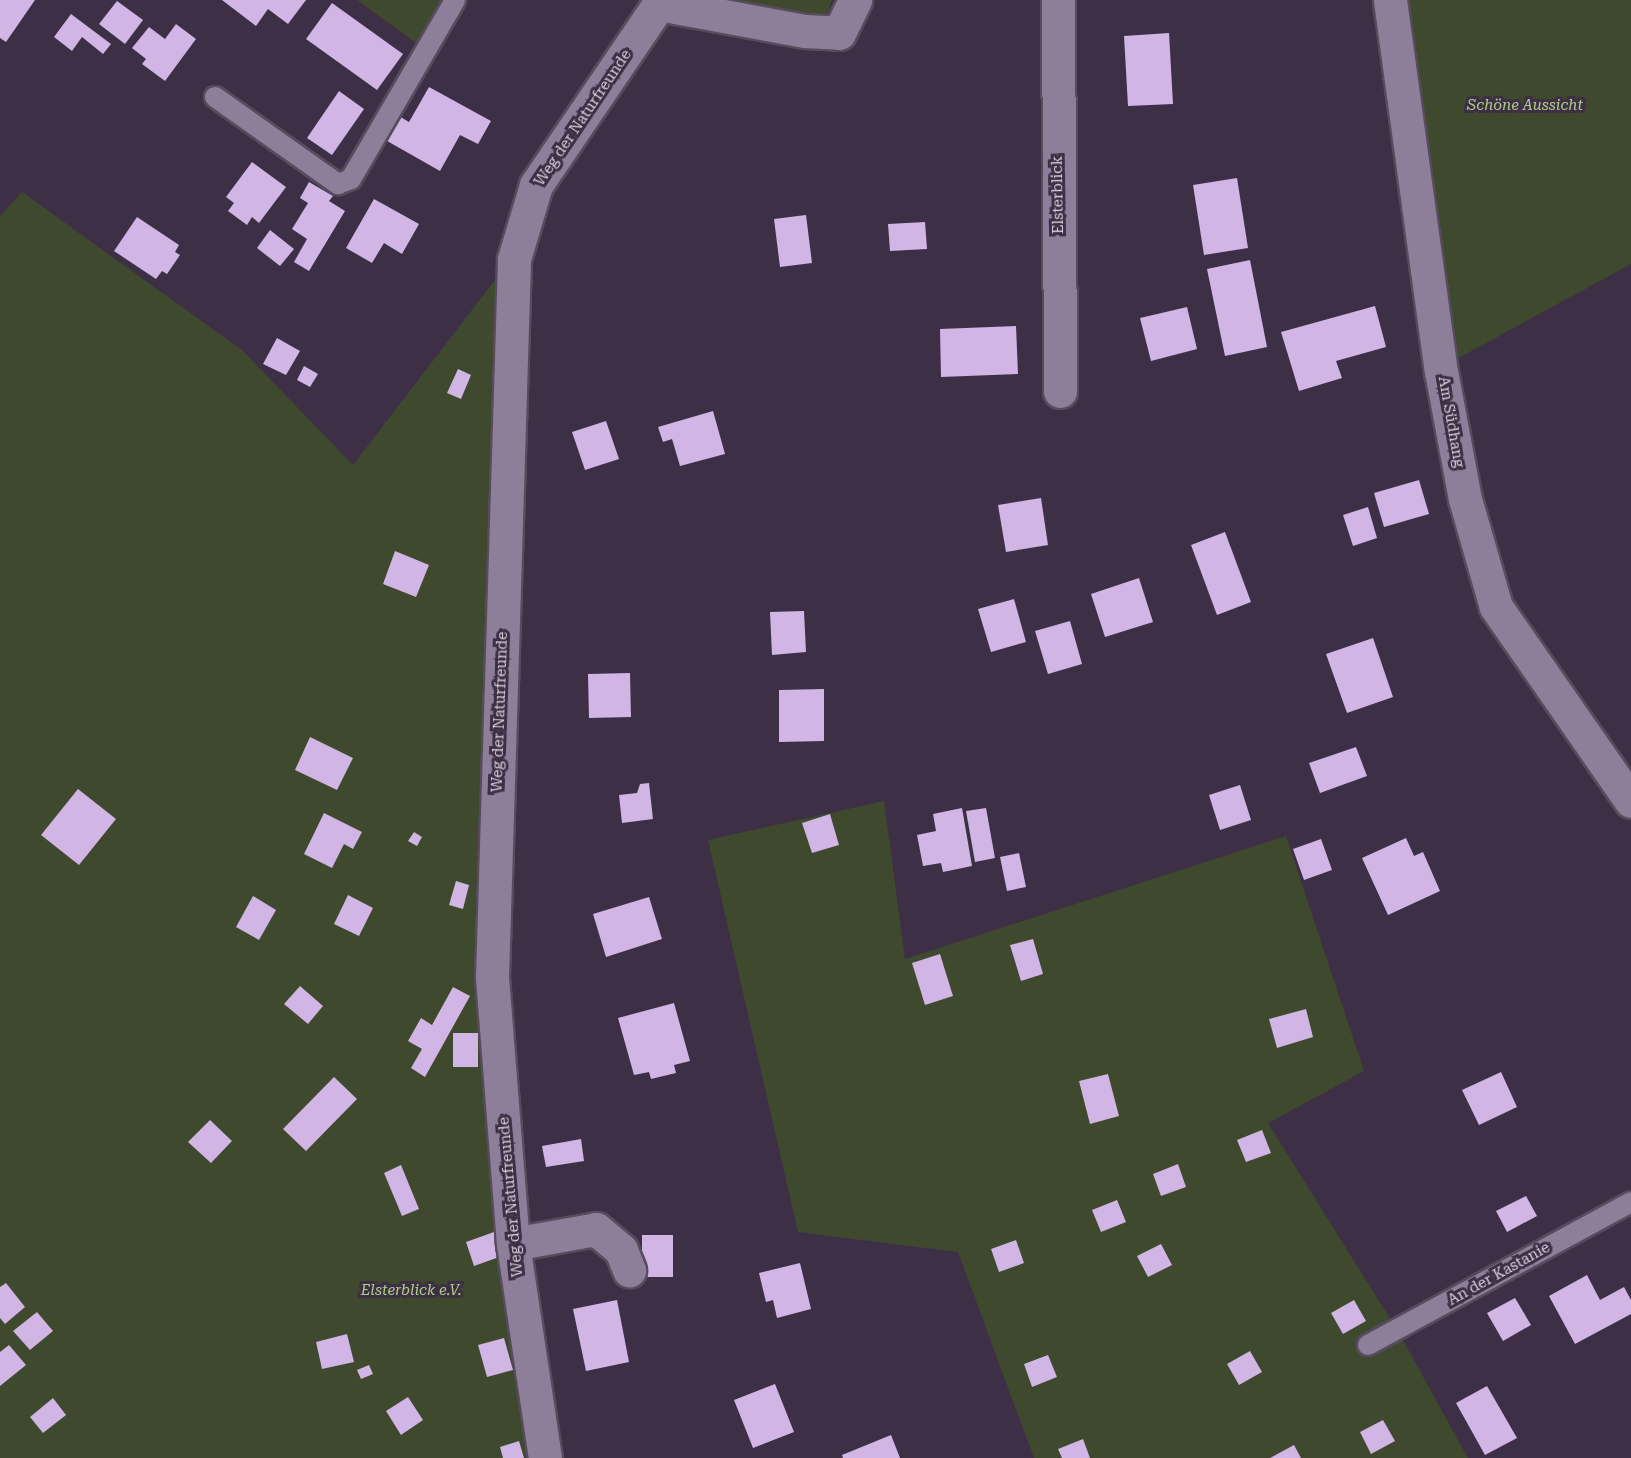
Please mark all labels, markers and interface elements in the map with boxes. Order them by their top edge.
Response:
street label: Weg der Naturfreunde [531,46,635,190]
park label: Schöne Aussicht [1467,97,1583,115]
street label: Elsterblick [1048,156,1068,234]
street label: Am Südhang [1434,375,1468,469]
street label: Weg der Naturfreunde [488,631,512,793]
street label: Weg der Naturfreunde [495,1116,527,1278]
street label: An der Kastanie [1445,1238,1553,1310]
park label: Elsterblick e.V. [361,1282,461,1300]

